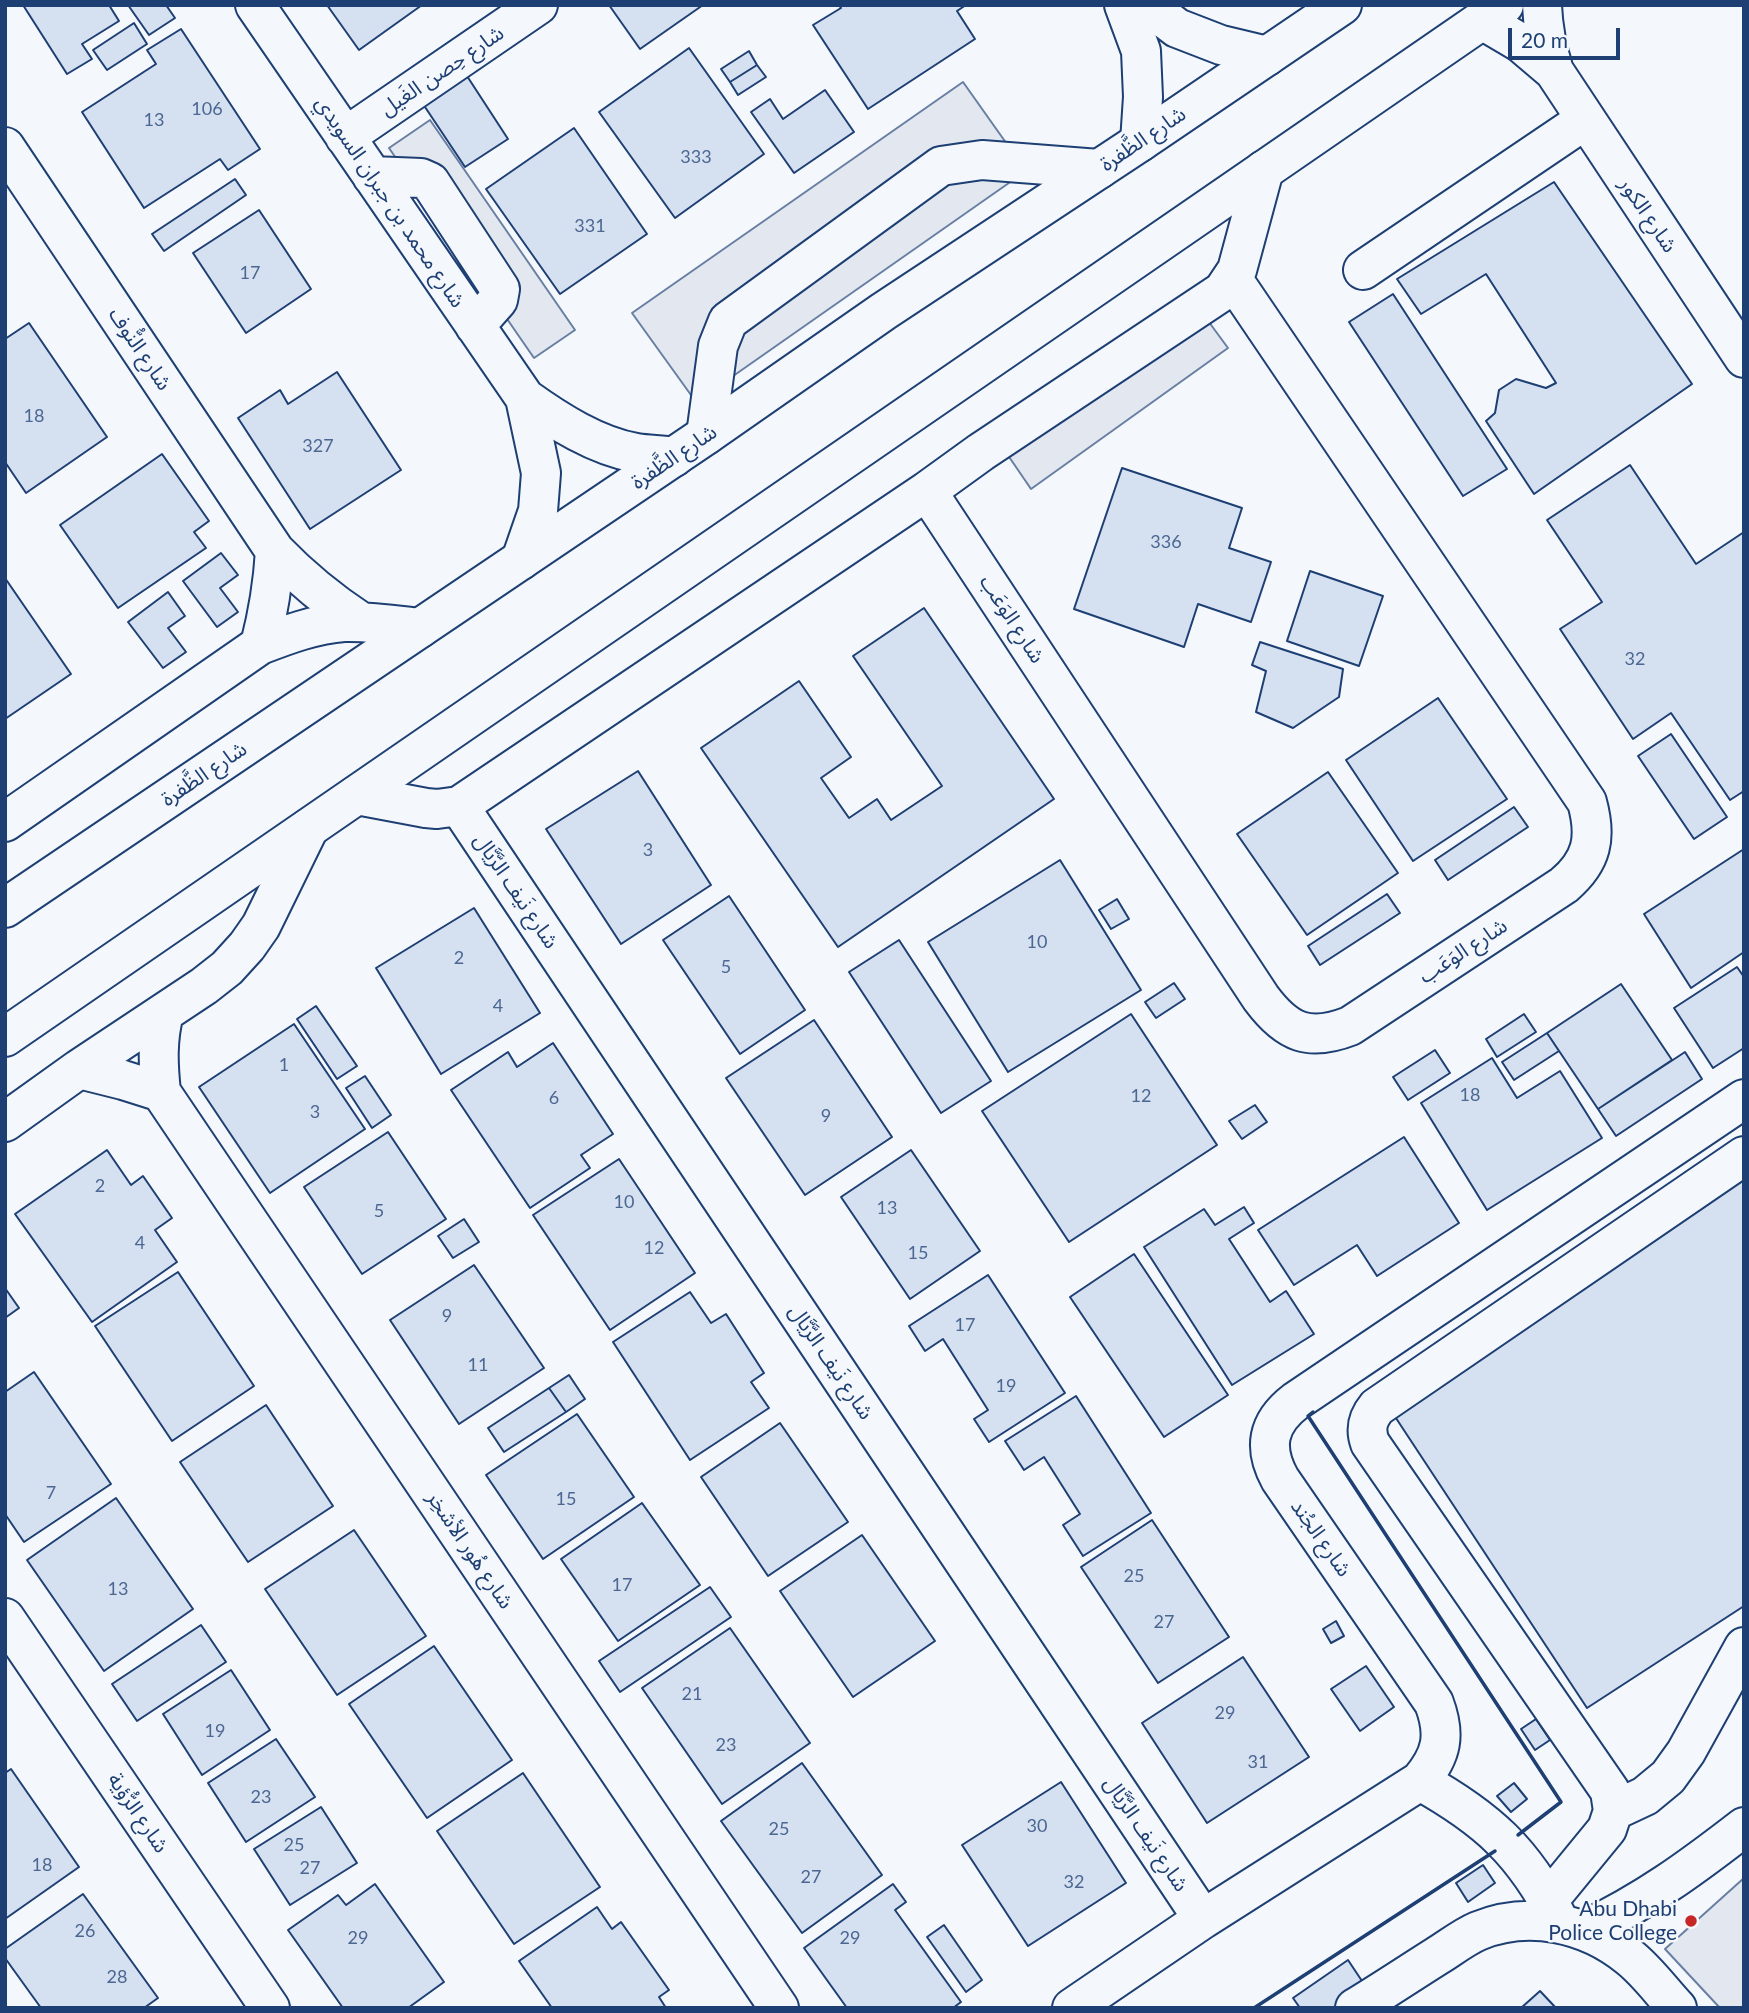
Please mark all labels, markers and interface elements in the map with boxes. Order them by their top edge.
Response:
scale bar [1511,14,1623,58]
street label: شارع حِصن الغَيل [375,20,509,122]
text: 20 m [1521,27,1568,52]
street label: شارع محمد بن جبران السويدي [310,92,470,312]
house number: 106 [191,98,223,120]
street label: شارع الظَّفرة [1095,101,1191,177]
house number: 13 [144,109,164,131]
house number: 333 [680,146,712,168]
street label: شارع الكور [1614,173,1682,257]
house number: 331 [574,215,606,237]
house number: 17 [240,262,260,284]
street label: شارع النُّوف [103,303,177,395]
house number: 18 [24,405,44,427]
street label: شارع الظَّفرة [626,419,722,495]
house number: 327 [302,435,334,457]
house number: 336 [1150,531,1182,553]
street label: شارع الوَعَب [974,570,1050,668]
house number: 32 [1625,648,1645,670]
street label: شارع الظَّفرة [156,736,252,812]
street label: شارع نَيف الرَّيَّال [468,829,564,953]
house number: 3 [643,839,653,861]
street label: شارع الوَعَب [1414,913,1512,989]
house number: 10 [1027,931,1047,953]
house number: 2 [454,947,464,969]
house number: 5 [721,956,731,978]
house number: 4 [493,995,503,1017]
house number: 1 [279,1054,289,1076]
house number: 18 [1460,1084,1480,1106]
house number: 12 [1131,1085,1151,1107]
house number: 6 [549,1087,559,1109]
house number: 3 [310,1101,320,1123]
house number: 9 [821,1105,831,1127]
house number: 2 [95,1175,105,1197]
house number: 10 [614,1191,634,1213]
house number: 13 [877,1197,897,1219]
house number: 5 [374,1200,384,1222]
house number: 4 [135,1232,145,1254]
house number: 12 [644,1237,664,1259]
house number: 15 [908,1242,928,1264]
street label: شارع نَيف الرَّيَّال [783,1300,879,1424]
house number: 9 [442,1305,452,1327]
house number: 17 [955,1314,975,1336]
house number: 11 [468,1354,488,1376]
house number: 19 [996,1375,1016,1397]
house number: 7 [46,1482,56,1504]
street label: شارع هُور الأشخِر [421,1486,519,1614]
house number: 15 [556,1488,576,1510]
street label: شارع الجُند [1285,1495,1357,1581]
house number: 25 [1124,1565,1144,1587]
house number: 17 [612,1574,632,1596]
house number: 13 [108,1578,128,1600]
house number: 27 [1154,1611,1174,1633]
house number: 21 [682,1683,702,1705]
house number: 29 [1215,1702,1235,1724]
house number: 19 [205,1720,225,1742]
house number: 23 [716,1734,736,1756]
house number: 31 [1248,1751,1268,1773]
street label: شارع الرُّؤية [102,1768,174,1858]
street label: شارع نَيف الرَّيَّال [1098,1772,1194,1896]
house number: 23 [251,1786,271,1808]
house number: 30 [1027,1815,1047,1837]
house number: 25 [769,1818,789,1840]
house number: 25 [284,1834,304,1856]
house number: 18 [32,1854,52,1876]
house number: 27 [300,1857,320,1879]
house number: 27 [801,1866,821,1888]
house number: 32 [1064,1871,1084,1893]
place label: Abu Dhabi Police College [1548,1896,1677,1946]
marker: Abu Dhabi Police College [1683,1913,1699,1929]
house number: 26 [75,1920,95,1942]
house number: 29 [348,1927,368,1949]
house number: 29 [840,1927,860,1949]
house number: 28 [107,1966,127,1988]

